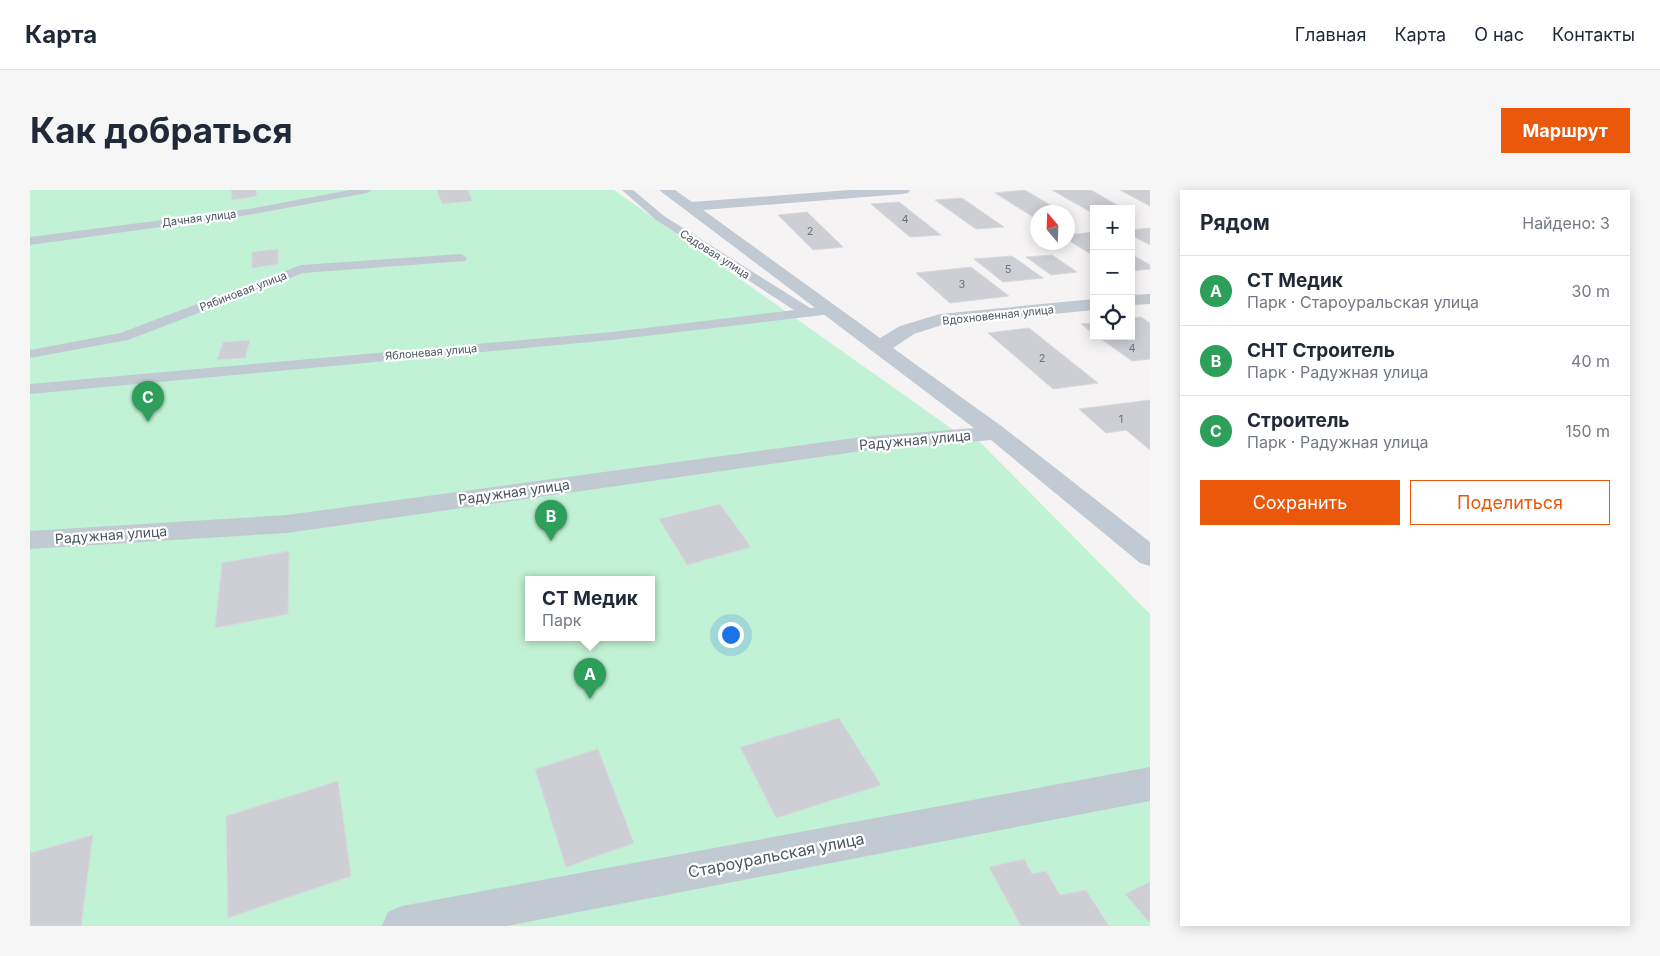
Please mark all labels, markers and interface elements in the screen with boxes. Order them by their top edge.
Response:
text: Карта [25,20,97,49]
text: Главная [1295,24,1366,45]
text: Карта [1394,24,1446,45]
text: О нас [1474,24,1524,45]
text: Контакты [1552,24,1635,45]
button: Маршрут [1501,108,1630,153]
text: Как добраться [30,109,293,151]
north arrow [1030,205,1075,250]
map controls [1090,205,1135,340]
button: + [1090,205,1135,250]
street label: Дачная улица [161,207,237,229]
text: Рядом [1200,210,1270,235]
house number: 4 [901,212,909,226]
text: Найдено: 3 [1522,213,1610,233]
house number: 2 [807,224,813,238]
street label: Садовая улица [677,226,753,282]
button: − [1090,250,1135,295]
house number: 5 [1005,262,1012,276]
street label: Рябиновая улица [198,268,288,314]
text: СТ Медик [1247,269,1343,292]
house number: 3 [959,277,966,291]
text: A [1210,281,1222,301]
text: 30 m [1572,281,1610,301]
text: Парк · Староуральская улица [1247,292,1479,312]
button: locate [1090,295,1135,340]
street label: Вдохновенная улица [942,302,1054,328]
text: СНТ Строитель [1247,339,1395,362]
street label: Яблоневая улица [384,341,478,363]
house number: 4 [1128,341,1136,355]
house number: 2 [1039,351,1045,365]
text: B [1211,351,1221,371]
text: 40 m [1571,351,1610,371]
text: Парк · Радужная улица [1247,362,1428,382]
pin: C [132,381,164,422]
text: Строитель [1247,409,1350,432]
house number: 1 [1119,412,1123,426]
text: C [1210,421,1222,441]
text: 150 m [1565,421,1610,441]
street label: Радужная улица [858,426,972,453]
text: Парк · Радужная улица [1247,432,1428,452]
street label: Радужная улица [457,475,571,508]
button: Сохранить [1200,480,1400,525]
button: Поделиться [1410,480,1610,525]
pin: B [535,500,567,541]
street label: Радужная улица [54,522,168,547]
popup [525,576,655,641]
text: СТ Медик [542,587,638,610]
text: Парк [542,610,581,630]
your location [718,622,744,648]
pin: A [574,658,606,699]
street label: Староуральская улица [686,828,866,882]

